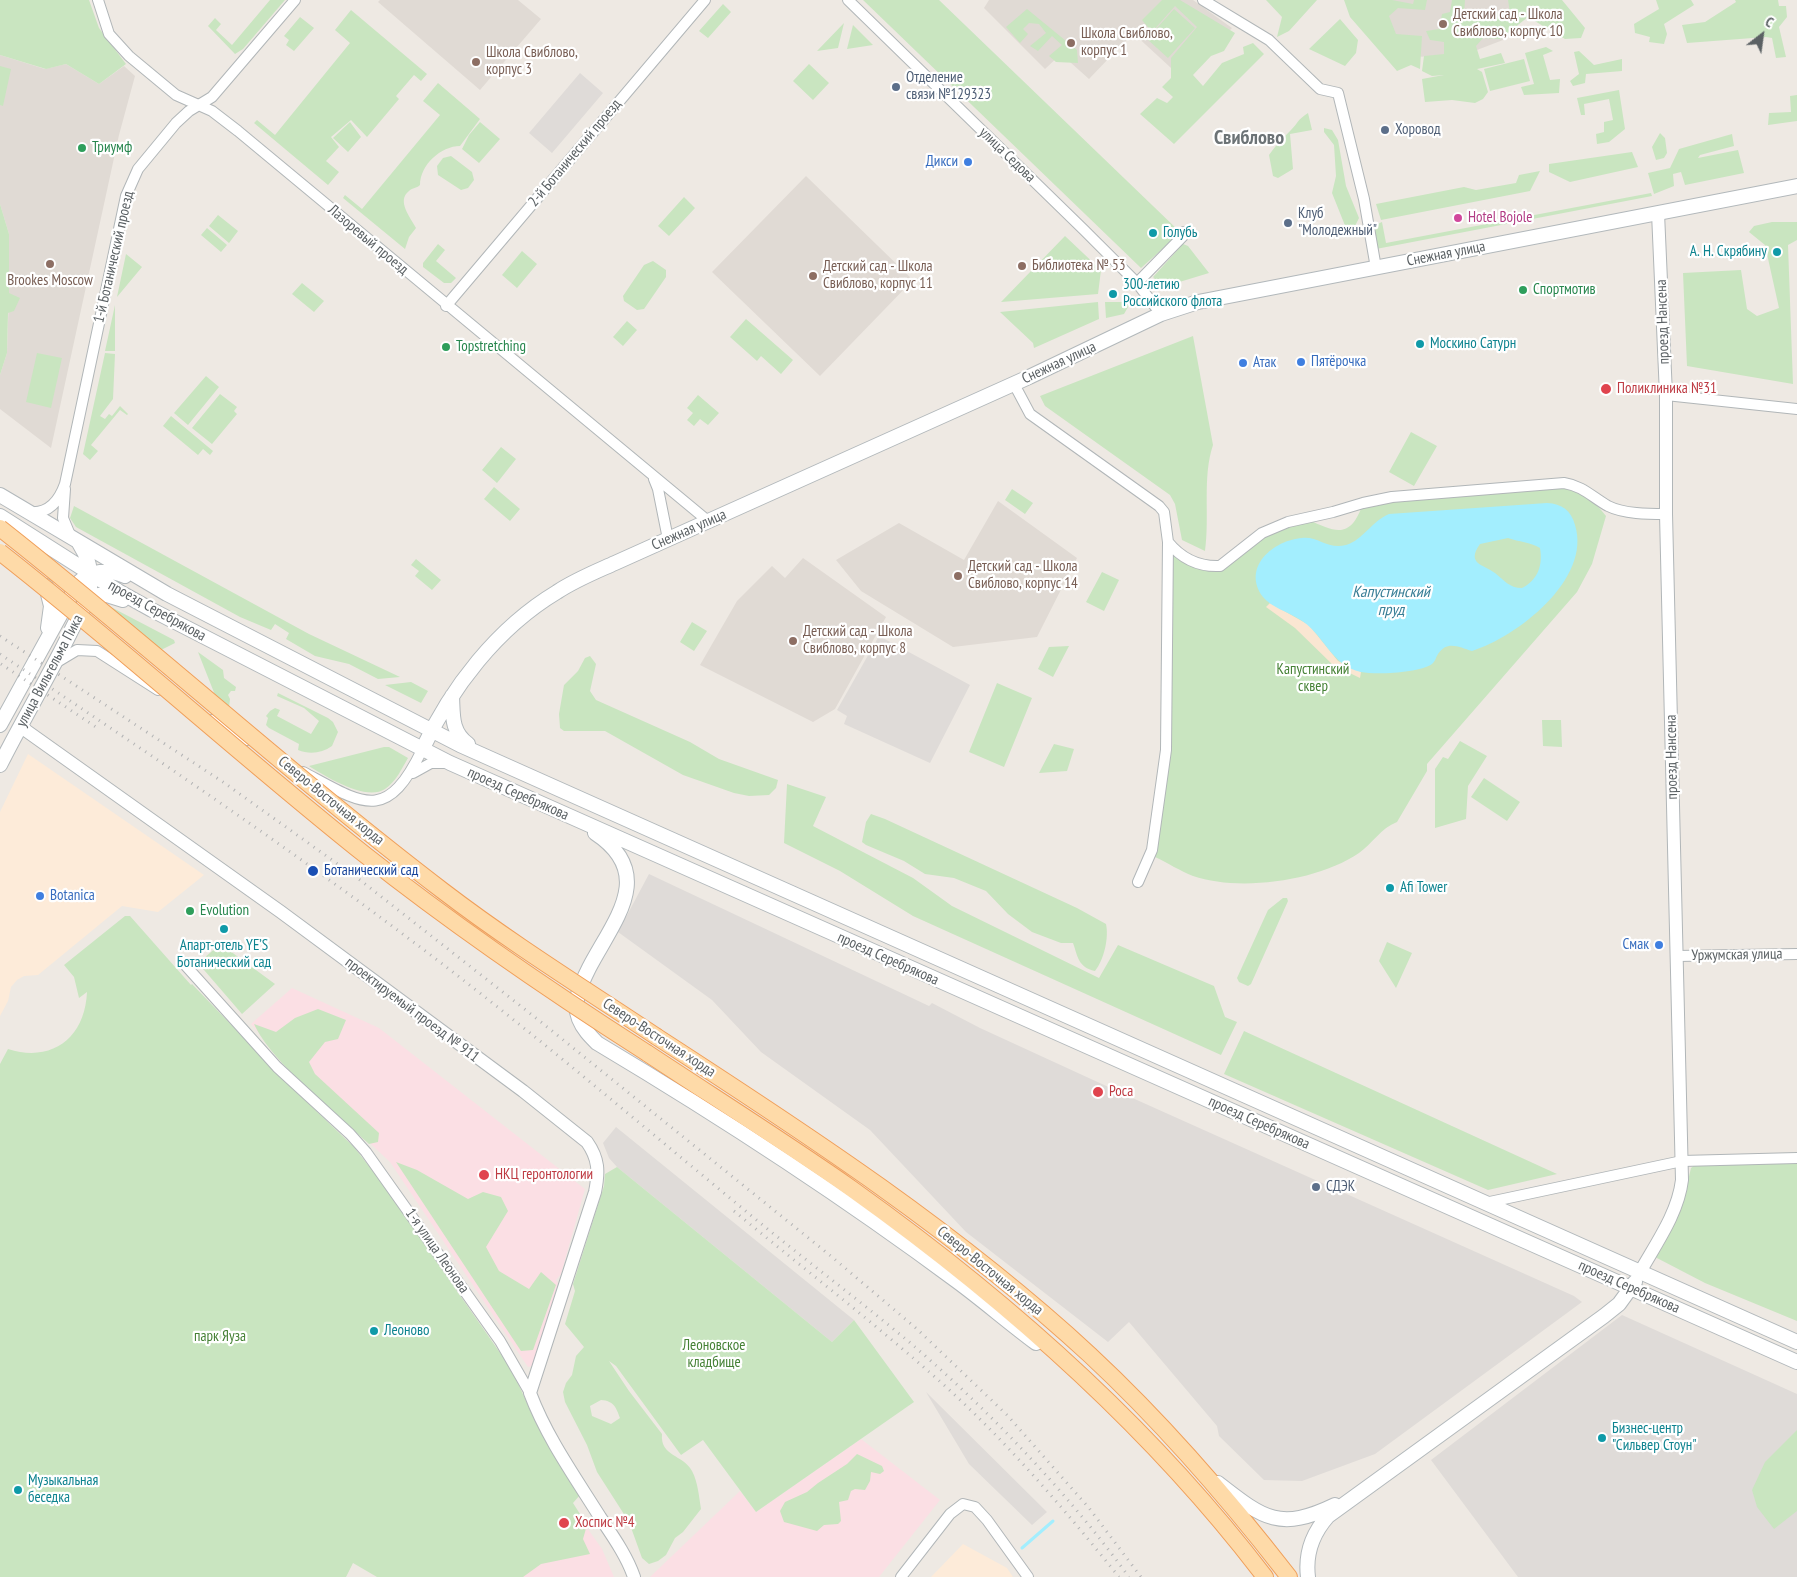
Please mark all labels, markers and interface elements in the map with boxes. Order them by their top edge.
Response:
place label: Детский сад - Школа Свиблово, корпус 10 [1453,6,1563,41]
north arrow [1737,10,1787,60]
text: С [1762,13,1777,31]
marker: Детский сад - Школа Свиблово, корпус 10 [1437,18,1449,30]
place label: Школа Свиблово, корпус 1 [1081,25,1173,60]
marker: Школа Свиблово, корпус 1 [1065,37,1077,49]
place label: Школа Свиблово, корпус 3 [486,44,578,79]
marker: Школа Свиблово, корпус 3 [470,56,482,68]
place label: Отделение связи №129323 [906,69,991,104]
marker: Отделение связи №129323 [890,81,902,93]
street label: 2-й Ботанический проезд [525,96,625,210]
place label: Хоровод [1395,121,1441,139]
street label: улица Седова [975,124,1039,186]
marker: Хоровод [1379,124,1391,136]
district label: Свиблово [1214,126,1284,150]
place label: Триумф [92,139,132,157]
marker: Триумф [76,142,88,154]
place label: Дикси [926,153,958,171]
marker: Дикси [962,156,974,168]
street label: 1-й Ботанический проезд [90,189,138,325]
street label: Лазоревый проезд [324,201,412,279]
place label: Клуб "Молодежный" [1298,205,1377,240]
place label: Hotel Bojole [1468,209,1532,227]
marker: Hotel Bojole [1452,212,1464,224]
marker: Клуб "Молодежный" [1282,217,1294,229]
place label: Голубь [1163,224,1197,242]
marker: Голубь [1147,227,1159,239]
street label: Снежная улица [1405,238,1487,270]
place label: А. Н. Скрябину [1690,243,1767,261]
marker: А. Н. Скрябину [1771,246,1783,258]
place label: Библиотека № 53 [1032,257,1126,275]
marker: Brookes Moscow [44,258,56,270]
place label: Детский сад - Школа Свиблово, корпус 11 [823,258,933,293]
marker: Библиотека № 53 [1016,260,1028,272]
marker: Детский сад - Школа Свиблово, корпус 11 [807,270,819,282]
place label: Brookes Moscow [7,272,93,290]
place label: 300-летию Российского флота [1123,276,1222,311]
street label: проезд Нансена [1653,279,1673,365]
place label: Спортмотив [1533,281,1596,299]
marker: Спортмотив [1517,284,1529,296]
marker: 300-летию Российского флота [1107,288,1119,300]
place label: Москино Сатурн [1430,335,1516,353]
place label: Topstretching [456,338,526,356]
street label: Снежная улица [1019,338,1099,388]
marker: Москино Сатурн [1414,338,1426,350]
marker: Topstretching [440,341,452,353]
place label: Пятёрочка [1311,353,1366,371]
place label: Атак [1253,354,1276,372]
marker: Пятёрочка [1295,356,1307,368]
marker: Атак [1237,357,1249,369]
place label: Поликлиника №31 [1617,380,1717,398]
marker: Поликлиника №31 [1599,382,1613,396]
street label: Снежная улица [649,506,729,554]
place label: Детский сад - Школа Свиблово, корпус 14 [968,558,1078,593]
marker: Детский сад - Школа Свиблово, корпус 14 [952,570,964,582]
street label: проезд Серебрякова [105,577,209,645]
water label: Капустинский пруд [1352,582,1430,620]
street label: улица Вильгельма Пика [13,612,87,730]
place label: Детский сад - Школа Свиблово, корпус 8 [803,623,913,658]
marker: Детский сад - Школа Свиблово, корпус 8 [787,635,799,647]
park label: Капустинский сквер [1277,661,1349,696]
street label: проезд Нансена [1662,714,1682,800]
street label: Северо-Восточная хорда [274,753,388,849]
street label: проезд Серебрякова [465,764,571,824]
place label: Ботанический сад [324,862,418,880]
marker: Ботанический сад [306,864,320,878]
place label: Afi Tower [1400,879,1447,897]
marker: Afi Tower [1384,882,1396,894]
place label: Botanica [50,887,95,905]
marker: Botanica [34,890,46,902]
place label: Evolution [200,902,249,920]
marker: Evolution [184,905,196,917]
marker: Апарт-отель YE’S Ботанический сад [218,923,230,935]
street label: проезд Серебрякова [835,929,941,989]
place label: Смак [1622,936,1649,954]
place label: Апарт-отель YE’S Ботанический сад [177,937,271,972]
marker: Смак [1653,939,1665,951]
street label: Уржумская улица [1691,945,1783,965]
street label: проектируемый проезд № 911 [341,954,483,1066]
street label: Северо-Восточная хорда [599,995,719,1081]
place label: Роса [1109,1083,1133,1101]
marker: Роса [1091,1085,1105,1099]
street label: проезд Серебрякова [1206,1093,1312,1153]
place label: НКЦ геронтологии [495,1166,593,1184]
marker: НКЦ геронтологии [477,1168,491,1182]
place label: СДЭК [1326,1178,1355,1196]
marker: СДЭК [1310,1181,1322,1193]
street label: 1-я улица Леонова [401,1205,473,1297]
street label: Северо-Восточная хорда [933,1223,1047,1319]
street label: проезд Серебрякова [1576,1257,1682,1317]
place label: Леоново [384,1322,430,1340]
marker: Леоново [368,1325,380,1337]
park label: парк Яуза [194,1328,246,1346]
park label: Леоновское кладбище [683,1337,745,1372]
place label: Бизнес-центр "Сильвер Стоун" [1612,1420,1696,1455]
marker: Бизнес-центр "Сильвер Стоун" [1596,1432,1608,1444]
place label: Музыкальная беседка [28,1472,98,1507]
marker: Музыкальная беседка [12,1484,24,1496]
place label: Хоспис №4 [575,1514,635,1532]
marker: Хоспис №4 [557,1516,571,1530]

